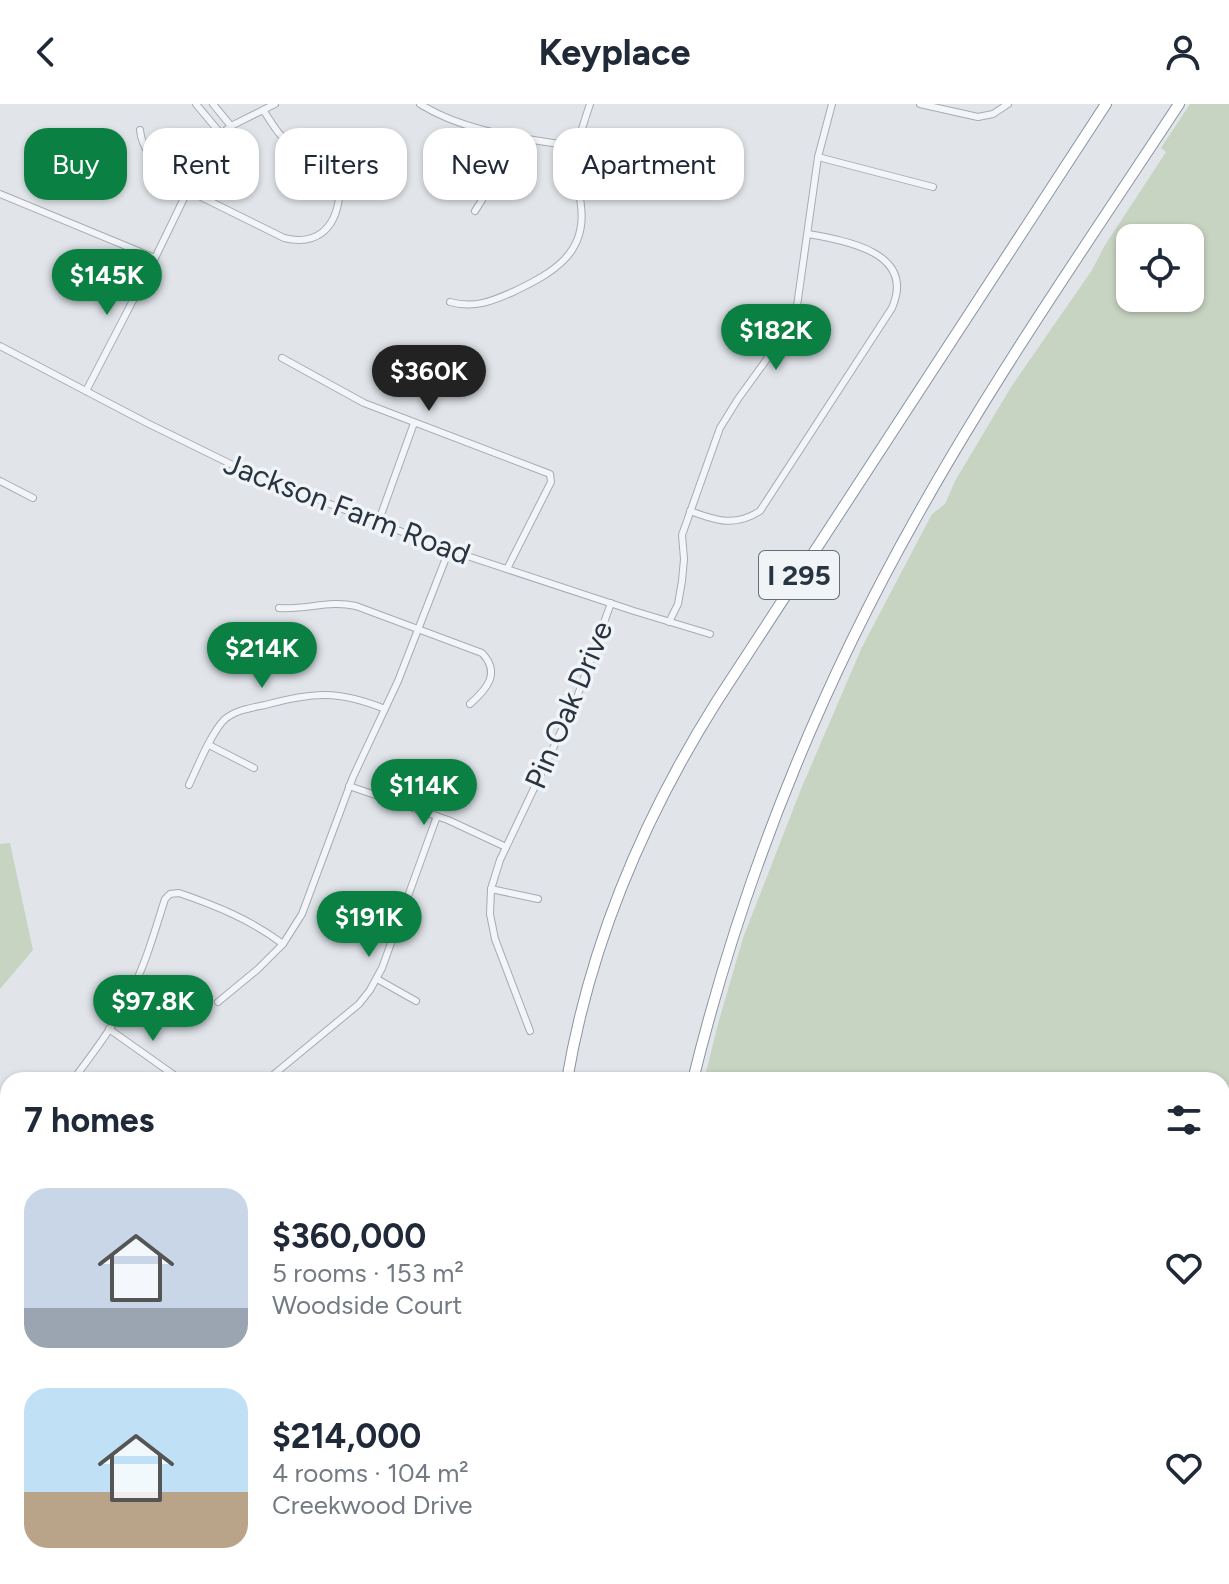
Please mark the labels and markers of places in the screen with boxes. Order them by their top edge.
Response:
pin: $145K [51,249,163,317]
pin: $182K [720,304,832,372]
pin: $360K [373,345,485,413]
pin: $214K [206,622,318,690]
pin: $114K [368,759,480,827]
pin: $191K [313,891,425,959]
pin: $97.8K [88,975,218,1043]

